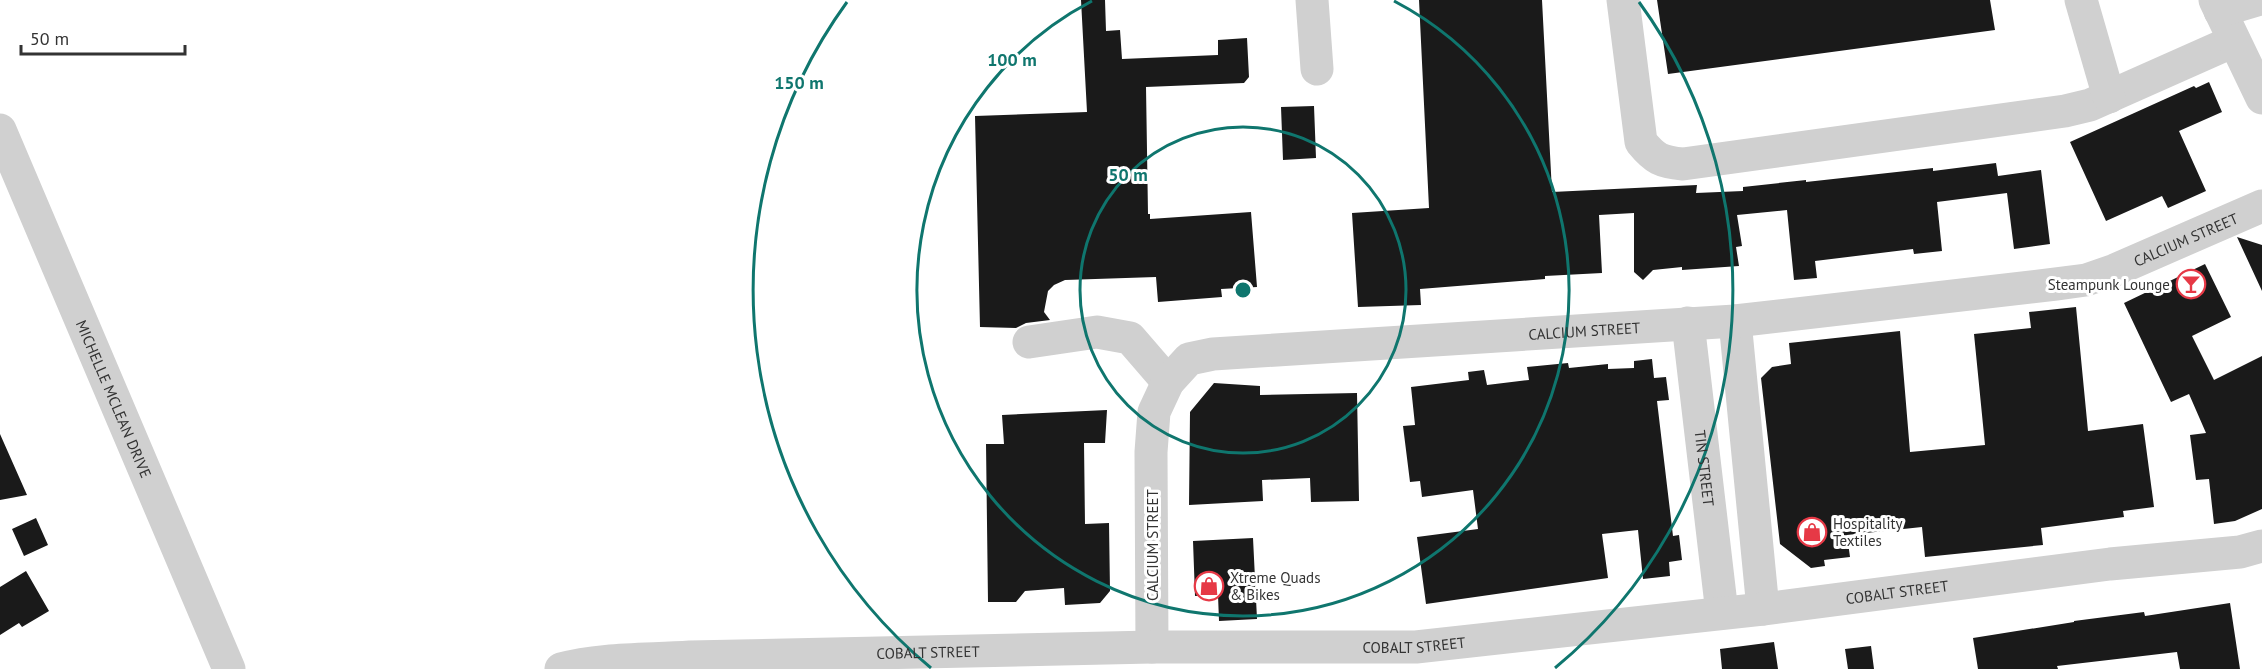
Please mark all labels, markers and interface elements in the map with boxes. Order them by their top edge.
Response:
scale bar [21,18,184,56]
text: 50 m [30,27,69,50]
text: 100 m [987,48,1037,71]
text: 150 m [774,71,824,94]
text: 50 m [1108,163,1148,186]
street label: CALCIUM STREET [2130,208,2241,270]
bar icon: Steampunk Lounge [2175,268,2207,300]
place label: Steampunk Lounge [2048,275,2170,294]
centre of rings [1233,280,1253,300]
street label: MICHELLE MCLEAN DRIVE [72,317,156,480]
street label: CALCIUM STREET [1528,317,1642,344]
street label: TIN STREET [1691,429,1719,508]
street label: CALCIUM STREET [1143,488,1162,601]
place label: Hospitality Textiles [1833,514,1903,550]
shop icon: Hospitality Textiles [1796,516,1828,548]
place label: Xtreme Quads & Bikes [1230,568,1320,604]
shop icon: Xtreme Quads & Bikes [1193,570,1225,602]
street label: COBALT STREET [1844,575,1950,608]
street label: COBALT STREET [1362,632,1467,657]
street label: COBALT STREET [876,641,981,662]

